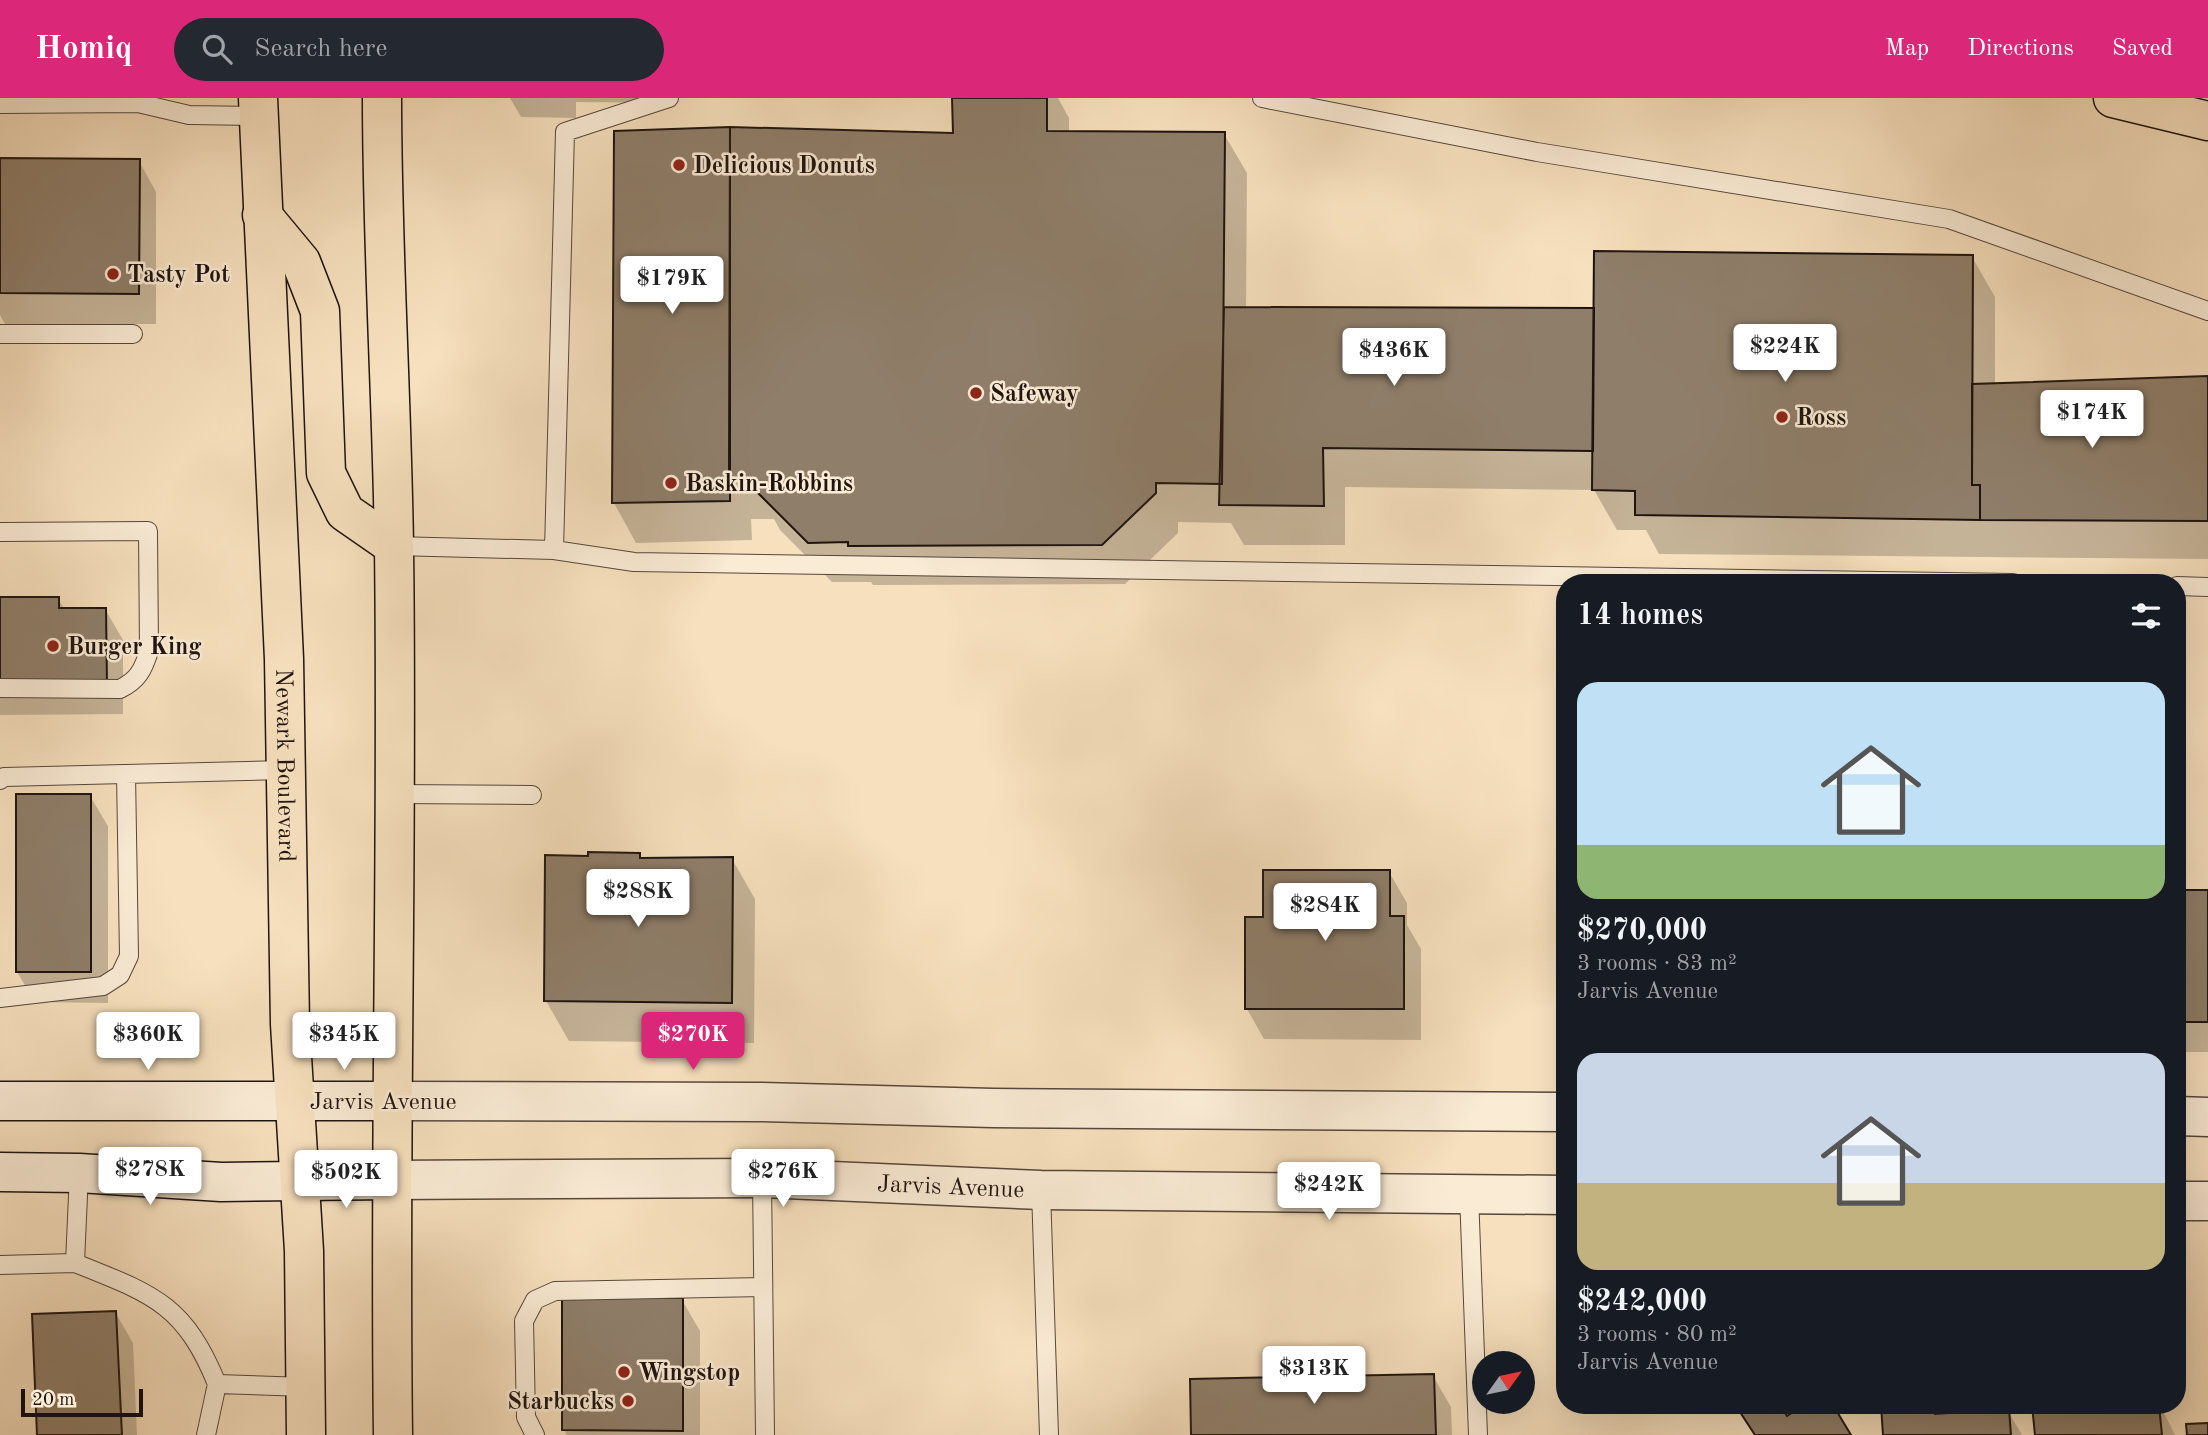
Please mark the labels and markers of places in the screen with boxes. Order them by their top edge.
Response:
place label: Delicious Donuts [693,155,875,179]
marker: Delicious Donuts [671,157,687,173]
pin: $179K [623,256,721,316]
place label: Tasty Pot [127,264,230,288]
marker: Tasty Pot [105,266,121,282]
pin: $224K [1736,324,1834,384]
pin: $436K [1345,328,1443,388]
place label: Safeway [990,383,1079,407]
marker: Safeway [968,385,984,401]
pin: $174K [2043,390,2141,450]
place label: Ross [1796,407,1846,431]
marker: Ross [1774,409,1790,425]
place label: Baskin-Robbins [685,473,853,497]
marker: Baskin-Robbins [663,475,679,491]
place label: Burger King [67,636,202,660]
marker: Burger King [45,638,61,654]
pin: $288K [589,870,687,929]
pin: $284K [1276,884,1374,943]
pin: $360K [99,1012,197,1072]
pin: $345K [295,1012,393,1072]
pin: $270K [644,1012,742,1072]
pin: $278K [101,1148,199,1207]
pin: $502K [297,1150,395,1210]
pin: $276K [734,1150,832,1209]
pin: $242K [1280,1162,1378,1222]
pin: $313K [1265,1346,1363,1406]
place label: Wingstop [638,1362,740,1386]
marker: Wingstop [616,1364,632,1380]
place label: Starbucks [507,1391,614,1415]
marker: Starbucks [620,1393,636,1409]

